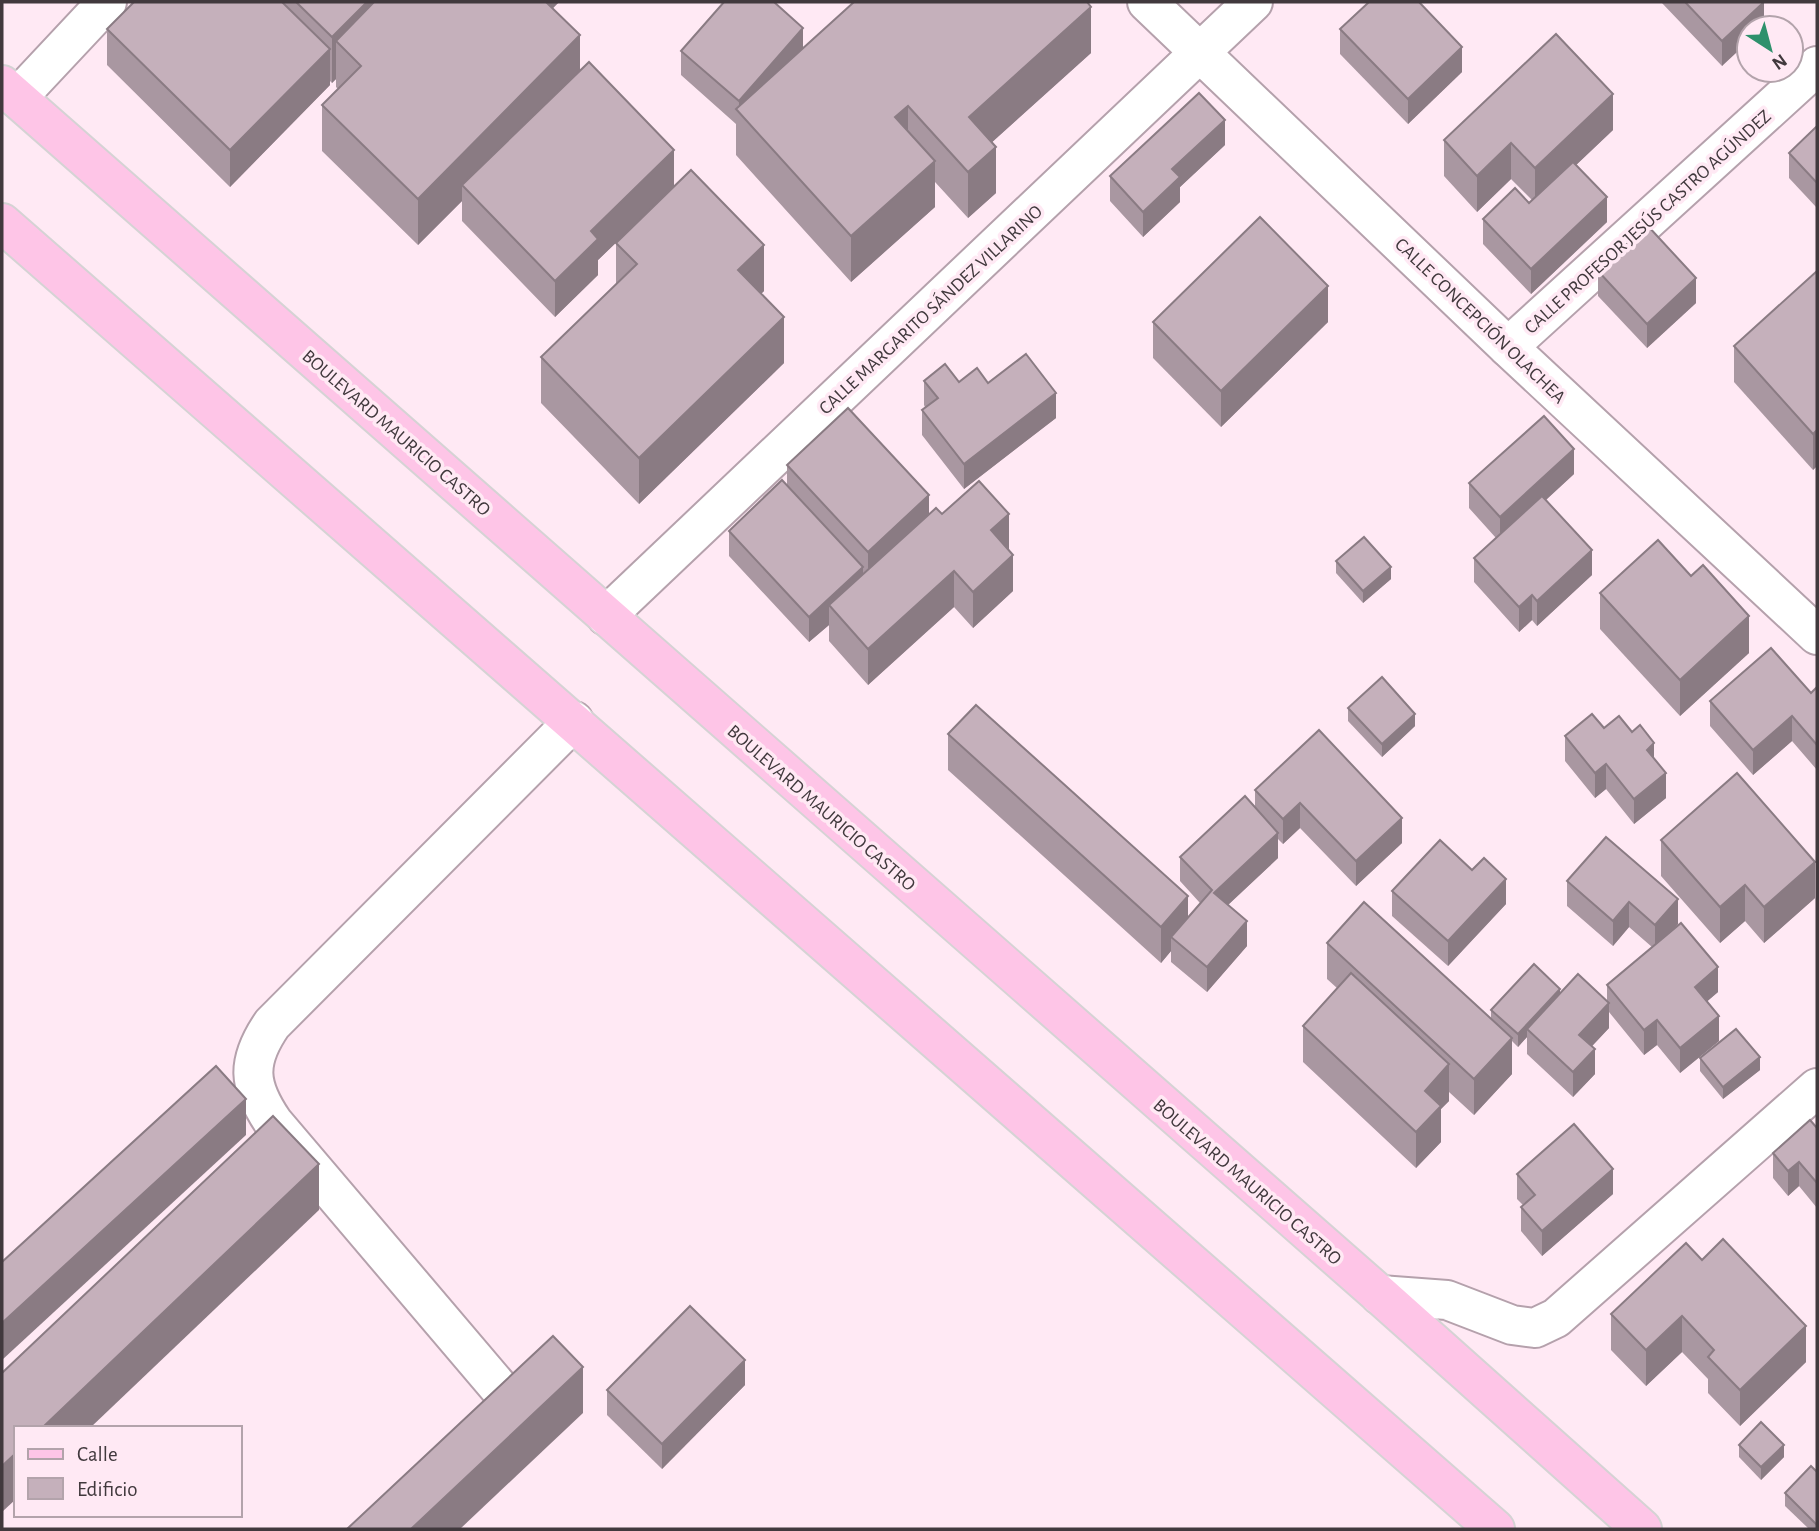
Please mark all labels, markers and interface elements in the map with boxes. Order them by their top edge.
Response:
north arrow [1735,14,1805,84]
text: N [1768,50,1790,73]
street label: CALLE PROFESOR JESÚS CASTRO AGÚNDEZ [1520,105,1775,338]
street label: CALLE MARGARITO SÁNDEZ VILLARINO [814,200,1046,418]
street label: CALLE CONCEPCIÓN OLACHEA [1391,233,1570,407]
street label: BOULEVARD MAURICIO CASTRO [298,346,494,520]
street label: BOULEVARD MAURICIO CASTRO [723,721,919,895]
street label: BOULEVARD MAURICIO CASTRO [1149,1095,1345,1269]
legend [14,1426,242,1517]
text: Calle [77,1444,118,1465]
text: Edificio [77,1479,138,1500]

